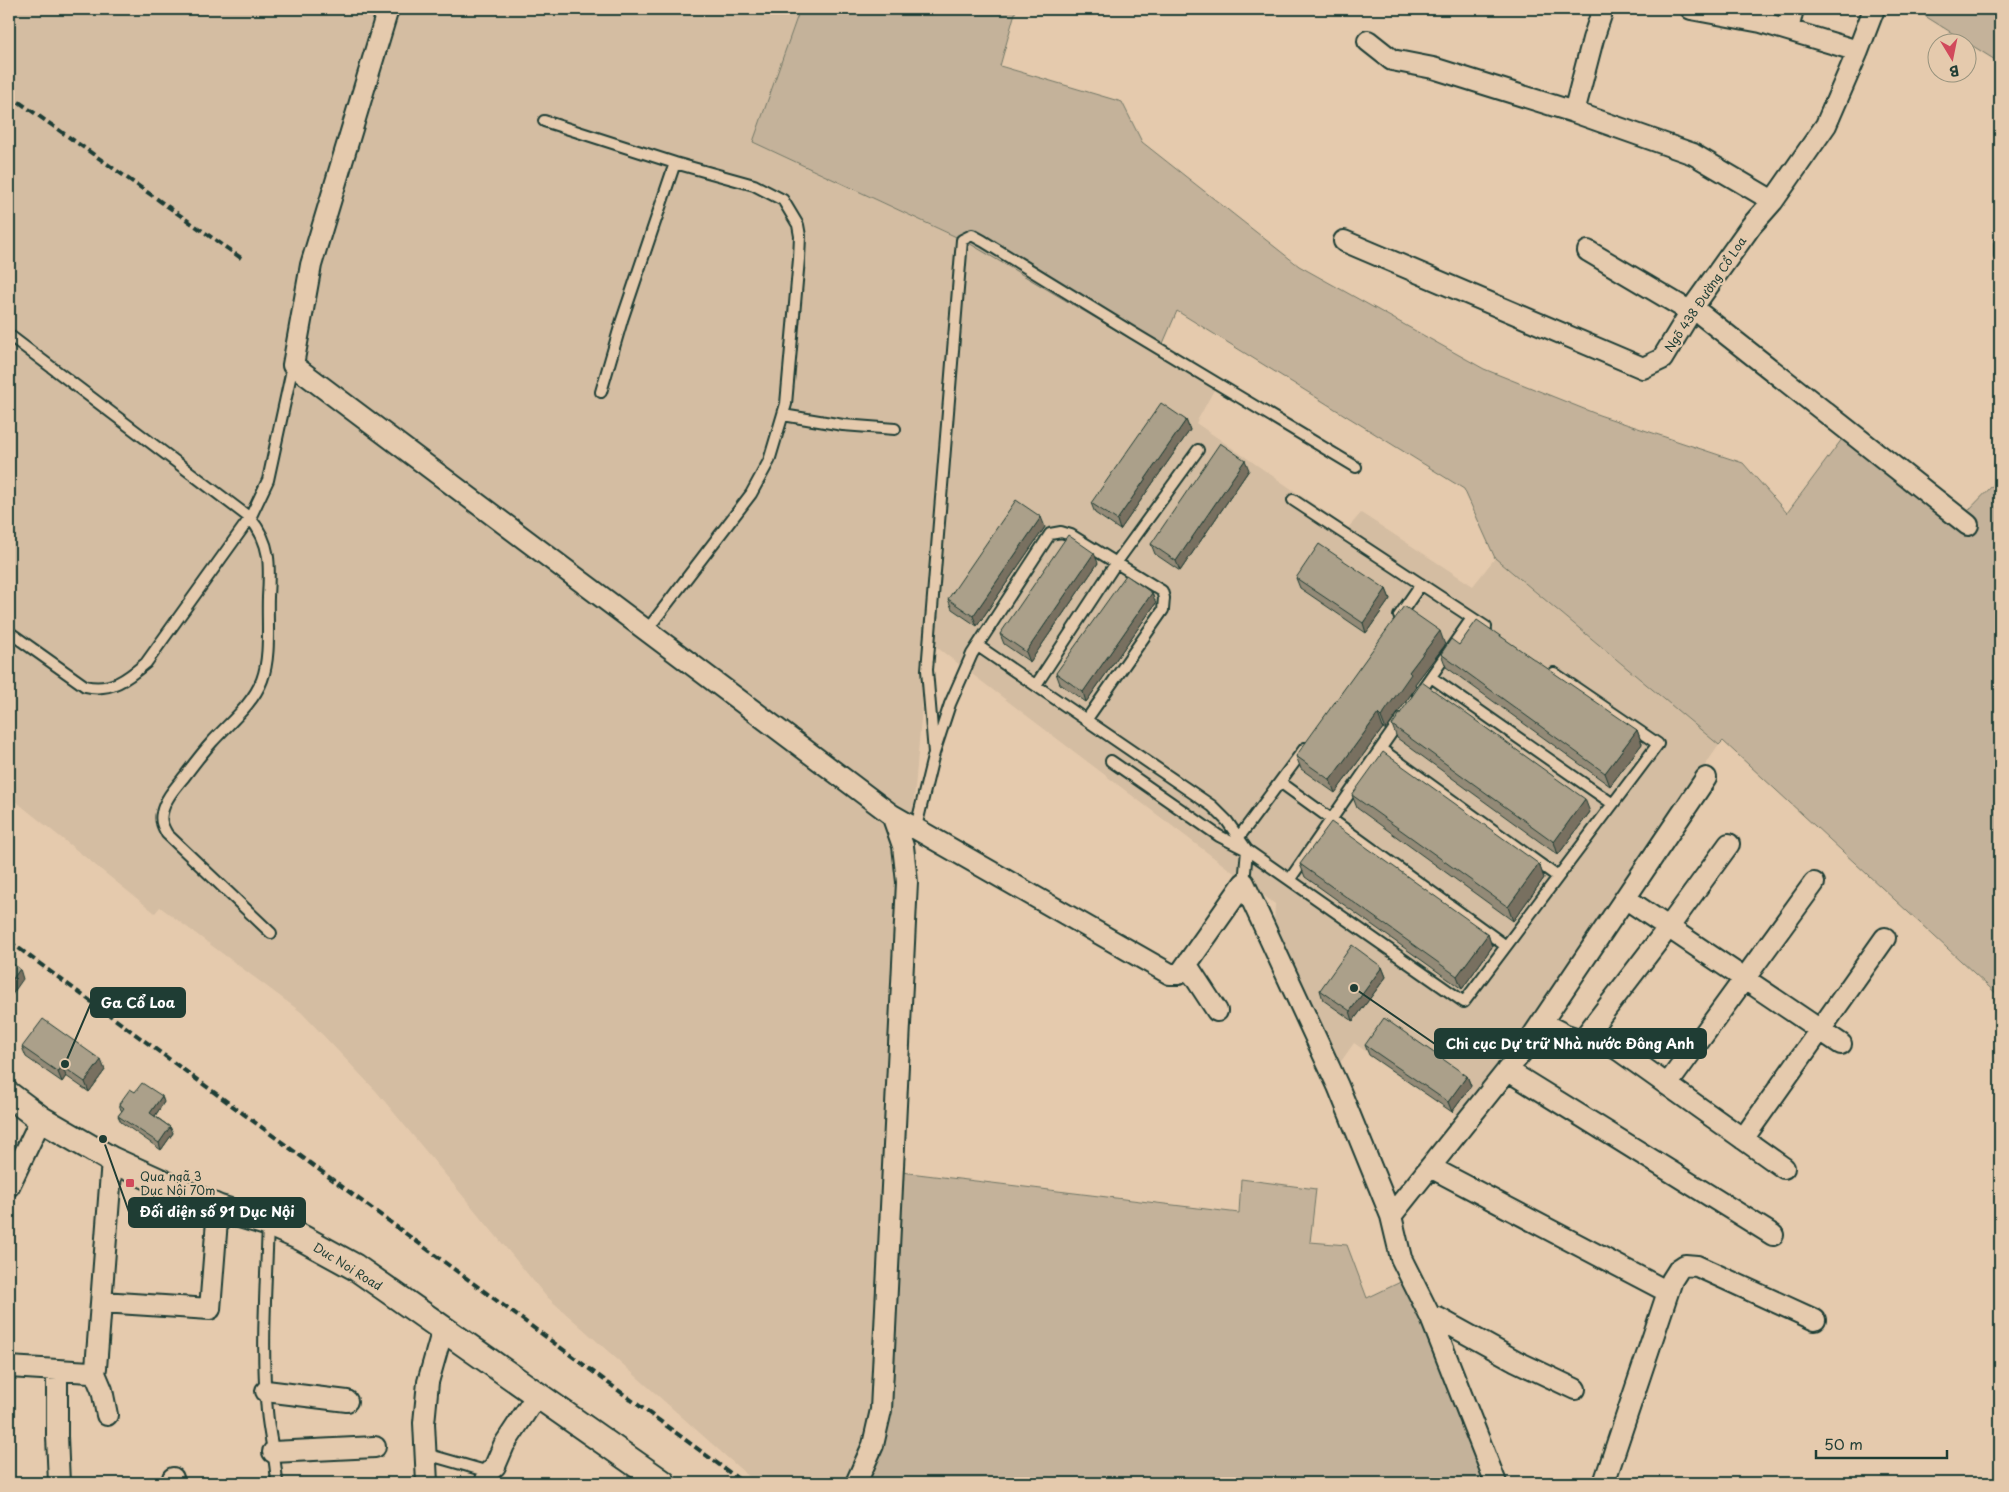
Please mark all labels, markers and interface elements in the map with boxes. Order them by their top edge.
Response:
north arrow [1926,32,1976,82]
text: B [1948,60,1961,82]
street label: Ngõ 438 Đường Cổ Loa [1660,232,1751,355]
callout: Ga Cổ Loa [91,988,185,1017]
text: Ga Cổ Loa [101,992,176,1013]
callout: Chi cục Dự trữ Nhà nước Đông Anh [1435,1029,1706,1058]
text: Chi cục Dự trữ Nhà nước Đông Anh [1446,1033,1694,1054]
place label: Qua ngã 3 Dục Nội 70m [140,1167,216,1199]
marker: Qua ngã 3 Dục Nội 70m [124,1177,136,1189]
callout: Đối diện số 91 Dục Nội [129,1198,305,1227]
text: Đối diện số 91 Dục Nội [139,1201,295,1222]
street label: Duc Noi Road [310,1238,386,1294]
scale bar [1816,1427,1948,1459]
text: 50 m [1824,1432,1863,1455]

